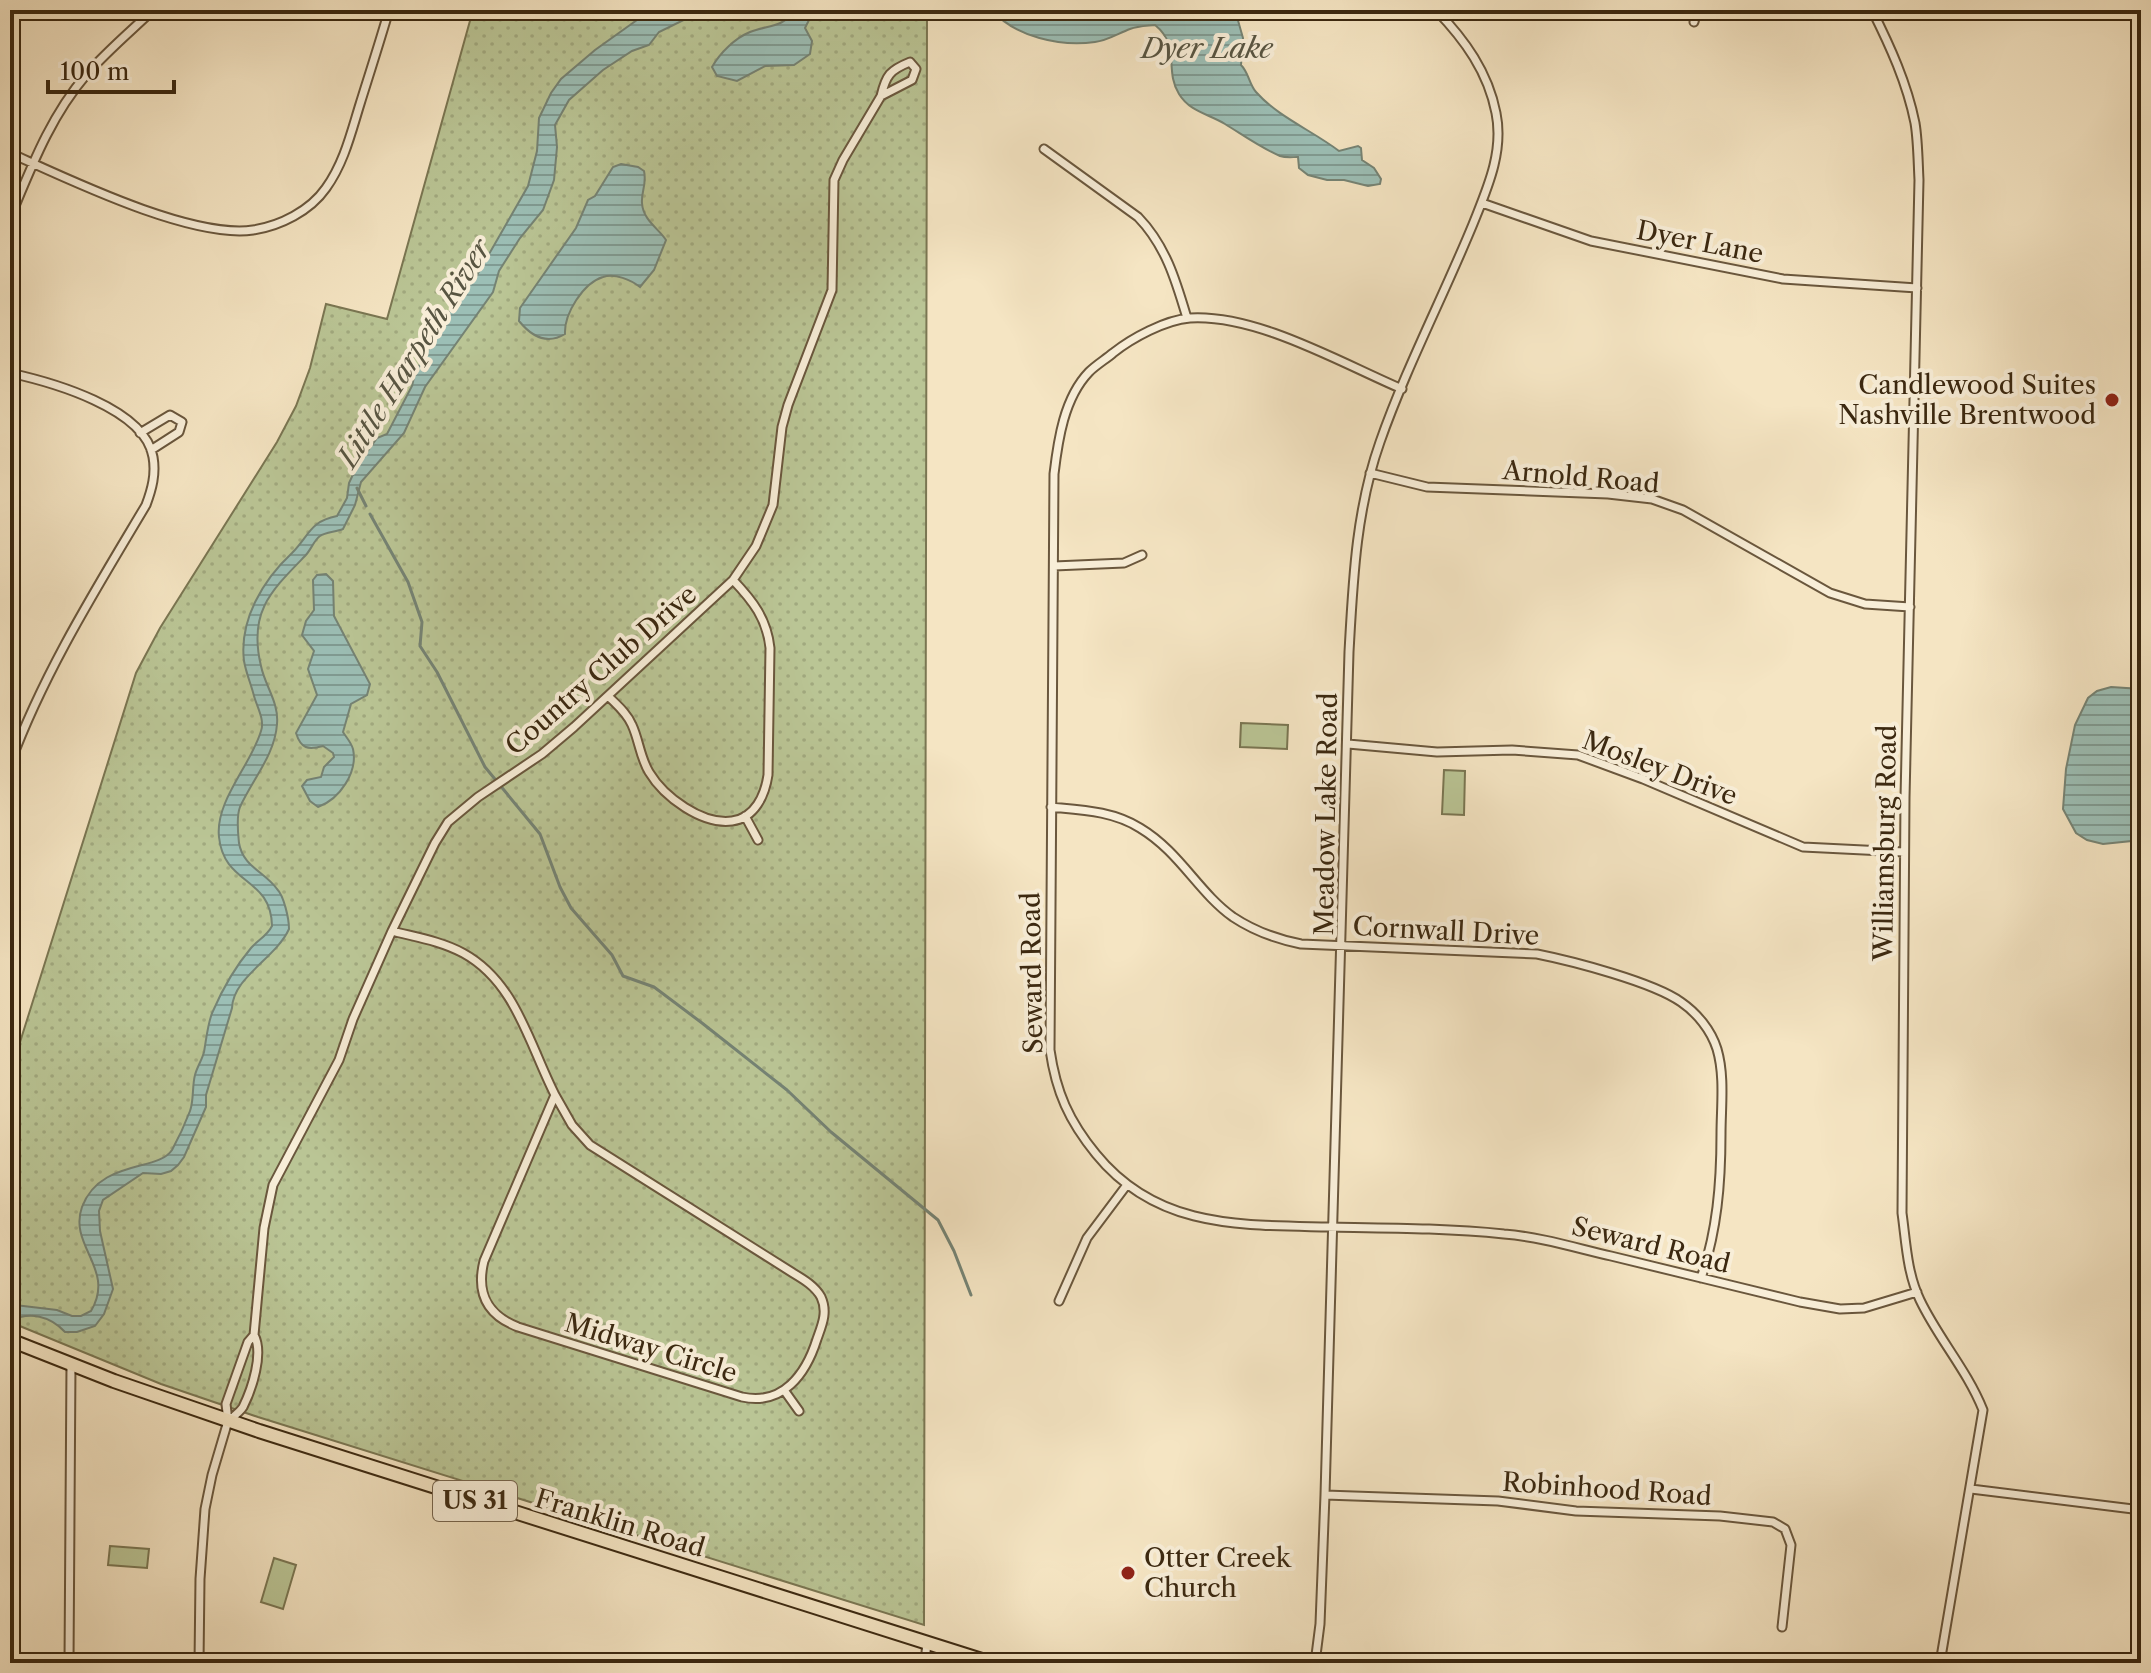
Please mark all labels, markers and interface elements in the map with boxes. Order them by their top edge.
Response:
water label: Dyer Lake [1139,31,1274,65]
scale bar [48,44,174,94]
text: 100 m [60,57,129,86]
street label: Dyer Lane [1634,214,1766,270]
water label: Little Harpeth River [329,231,499,475]
place label: Candlewood Suites Nashville Brentwood [1838,369,2096,431]
marker: Candlewood Suites Nashville Brentwood [2103,391,2121,409]
street label: Arnold Road [1500,454,1661,500]
street label: Country Club Drive [499,578,703,762]
street label: Meadow Lake Road [1308,692,1344,936]
street label: Mosley Drive [1578,724,1742,812]
street label: Williamsburg Road [1867,724,1903,962]
street label: Seward Road [1015,892,1049,1054]
street label: Cornwall Drive [1352,910,1540,952]
street label: Seward Road [1569,1210,1734,1280]
street label: Midway Circle [561,1307,741,1389]
street label: Robinhood Road [1501,1466,1713,1512]
road number: US 31 [433,1481,517,1521]
street label: Franklin Road [531,1482,709,1564]
place label: Otter Creek Church [1144,1542,1292,1604]
marker: Otter Creek Church [1119,1564,1137,1582]

